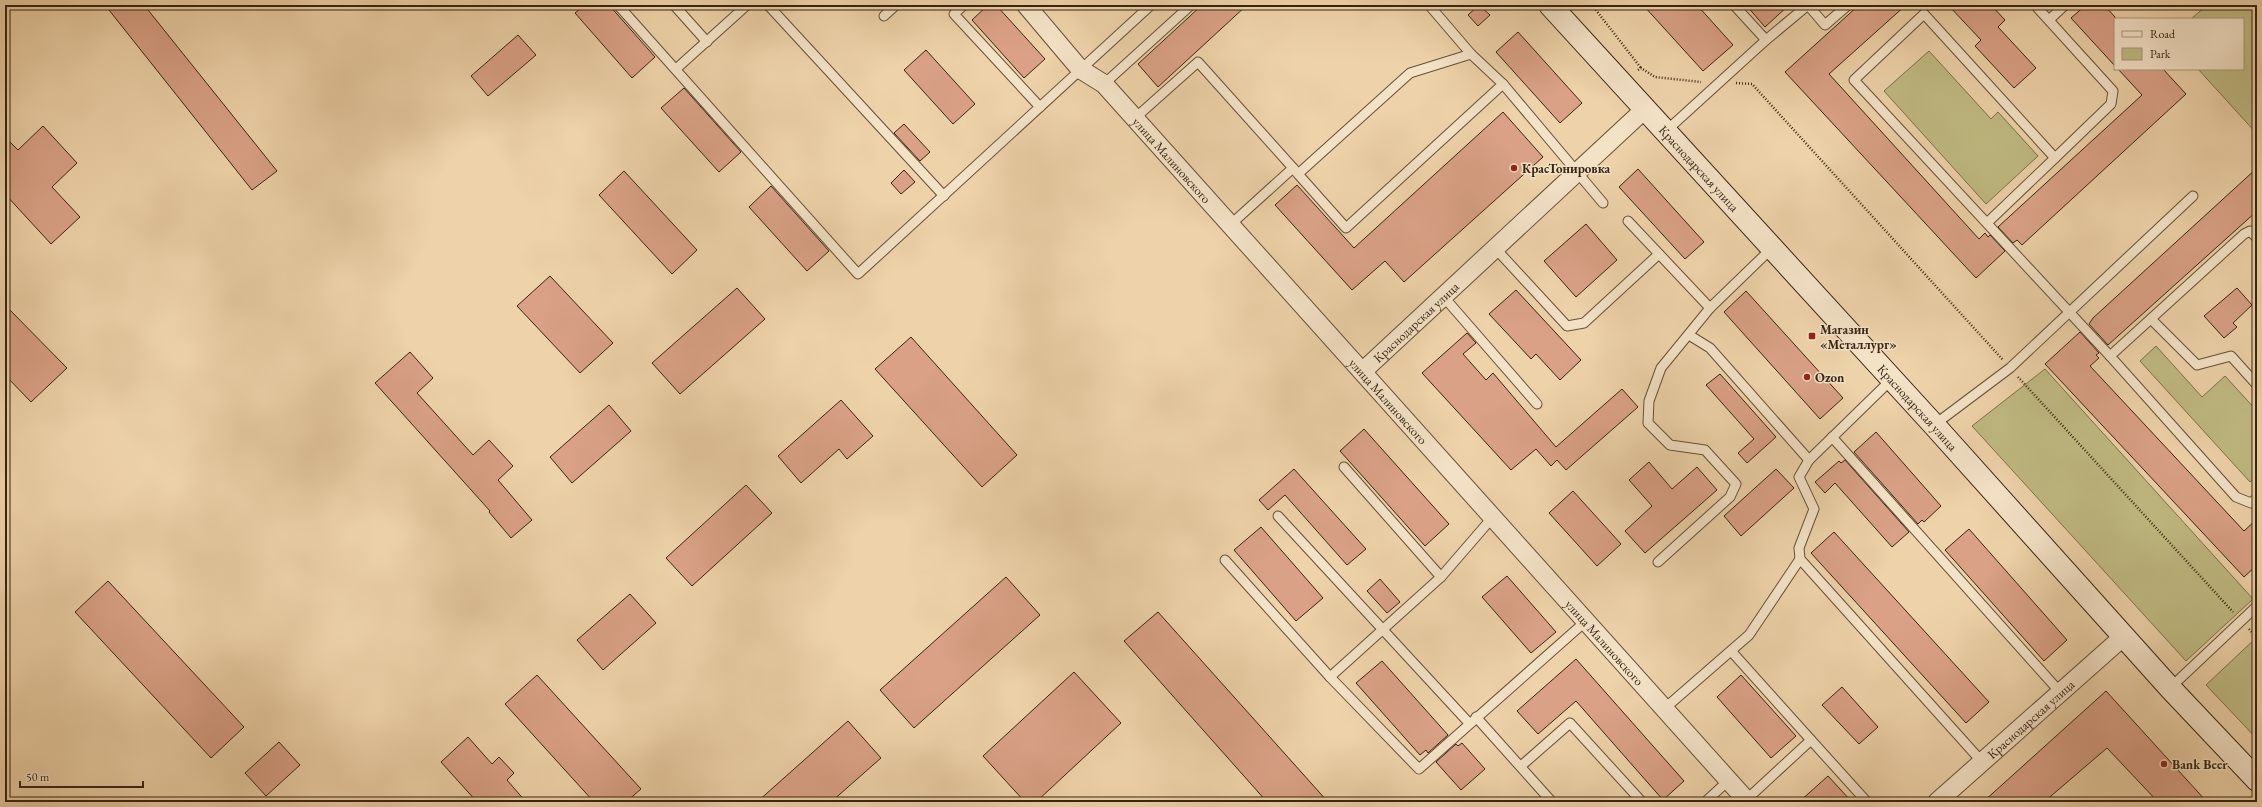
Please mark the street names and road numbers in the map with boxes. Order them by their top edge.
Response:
street label: улица Малиновского [1129,114,1215,207]
street label: Краснодарская улица [1655,122,1743,216]
street label: Краснодарская улица [1370,278,1463,366]
street label: улица Малиновского [1345,355,1431,448]
street label: Краснодарская улица [1874,361,1962,455]
street label: улица Малиновского [1561,596,1647,689]
street label: Краснодарская улица [1984,676,2079,763]

